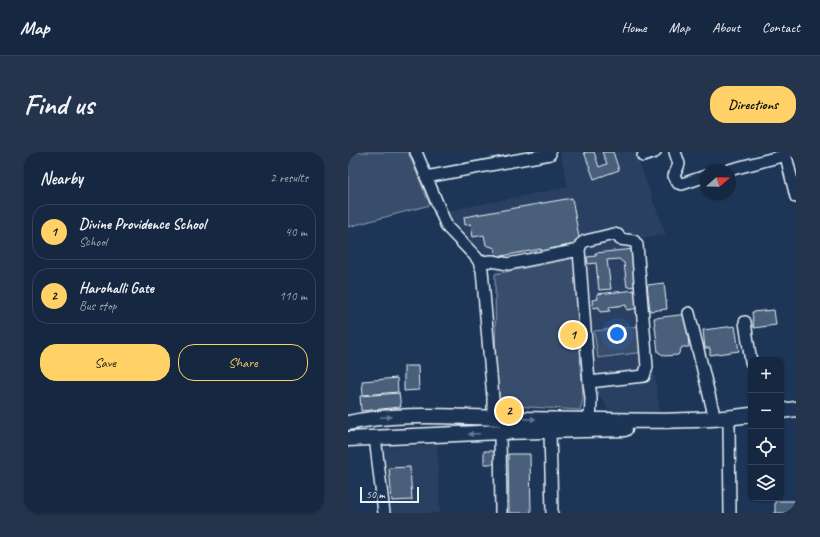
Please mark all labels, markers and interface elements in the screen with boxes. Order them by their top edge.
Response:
text: Map [20,16,50,40]
text: Home [621,19,647,36]
text: Map [669,19,690,36]
text: About [712,19,740,36]
text: Contact [762,19,800,36]
button: Directions [710,86,796,123]
text: Find us [24,87,94,122]
north arrow [700,164,736,200]
text: Nearby [40,168,83,189]
text: 2 results [270,170,308,186]
text: Divine Providence School [79,215,206,234]
text: 1 [51,224,57,240]
text: 40 m [285,224,307,240]
text: School [79,234,107,250]
text: Harohalli Gate [79,279,154,298]
text: 2 [51,288,57,304]
text: 110 m [279,288,307,304]
text: Bus stop [79,298,116,314]
pin: 1 [560,320,586,350]
your location [607,324,627,344]
button: Save [40,344,170,381]
button: Share [178,344,308,381]
map controls [748,357,784,501]
button: + [748,357,784,393]
button: − [748,393,784,429]
pin: 2 [496,396,522,426]
one-way arrow [380,413,392,420]
one-way arrow [524,416,537,422]
button: locate [748,429,784,465]
one-way arrow [467,431,480,437]
button: layers [748,465,784,501]
scale bar [360,485,419,504]
text: 50 m [366,487,385,501]

